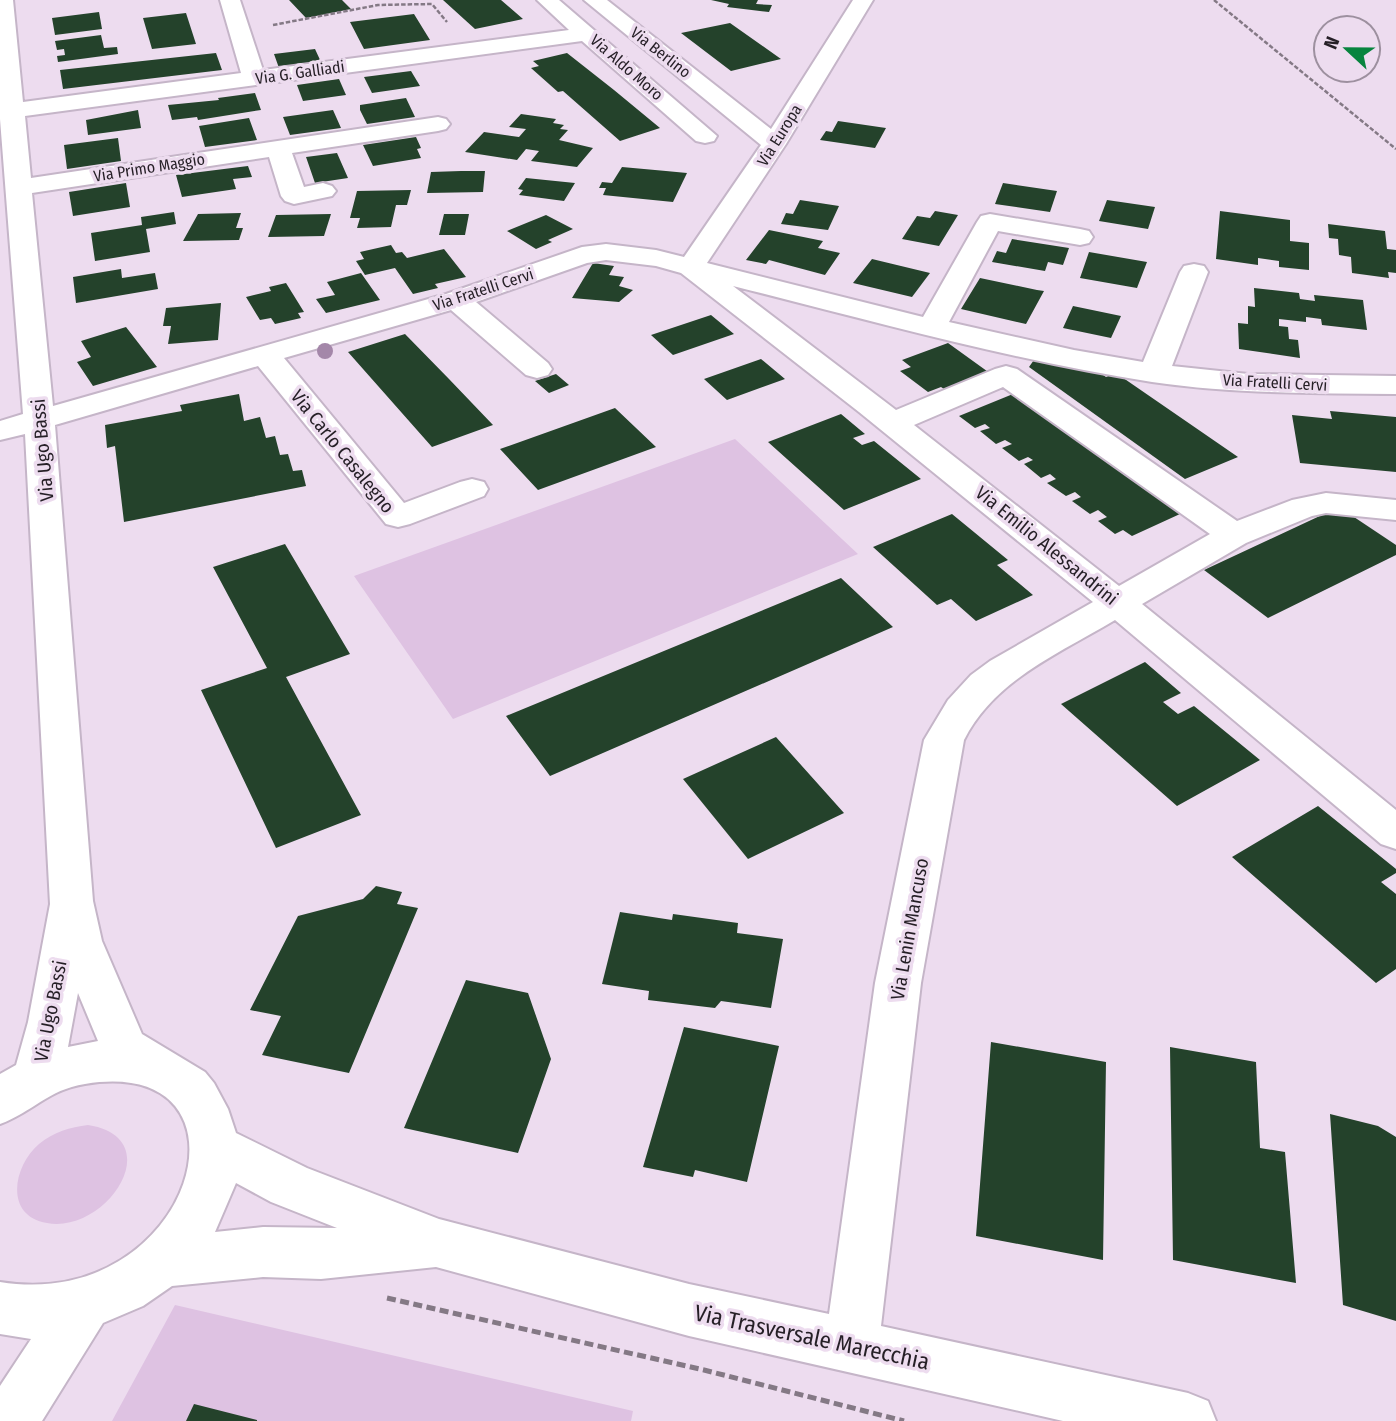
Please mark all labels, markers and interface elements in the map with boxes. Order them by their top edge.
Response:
north arrow [1312,14,1382,84]
street label: Via Berlino [627,23,695,82]
street label: Via Aldo Moro [586,31,667,104]
text: N [1319,33,1344,52]
street label: Via G. Galliadi [254,57,346,88]
street label: Via Europa [753,101,806,170]
street label: Via Primo Maggio [92,149,206,186]
street label: Via Fratelli Cervi [430,264,536,315]
street label: Via Fratelli Cervi [1222,370,1328,395]
street label: Via Carlo Casalegno [286,385,399,518]
street label: Via Ugo Bassi [27,398,58,502]
street label: Via Emilio Alessandrini [971,481,1123,610]
street label: Via Lenin Mancuso [886,856,933,1002]
street label: Via Ugo Bassi [29,958,72,1064]
street label: Via Trasversale Marecchia [692,1298,932,1376]

